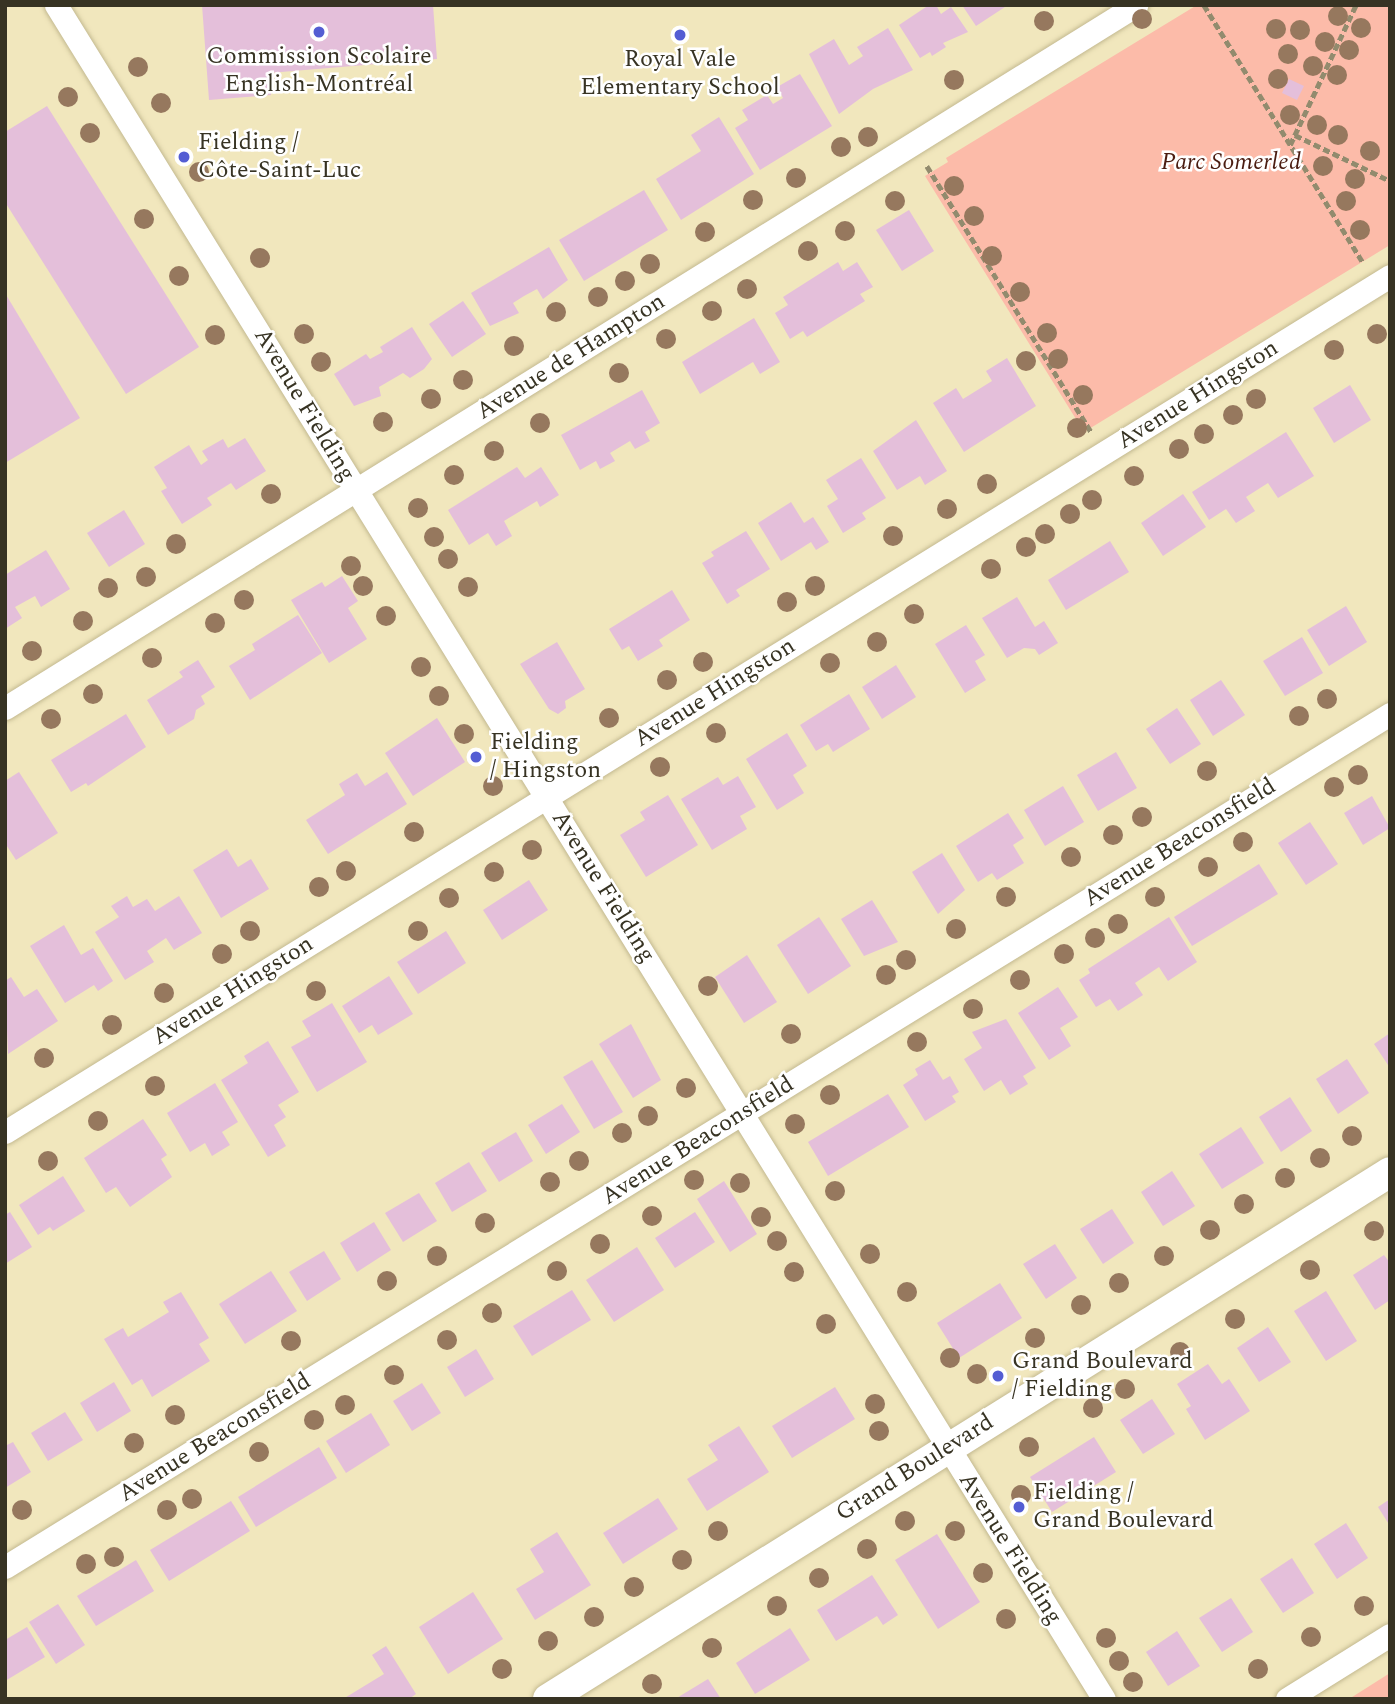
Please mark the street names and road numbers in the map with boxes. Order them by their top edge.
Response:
street label: Avenue de Hampton [471,287,671,427]
street label: Avenue Fielding [247,323,361,487]
street label: Avenue Hingston [1112,334,1284,456]
street label: Avenue Hingston [629,632,801,754]
street label: Avenue Beaconsfield [1079,772,1281,914]
street label: Avenue Fielding [545,806,661,968]
street label: Avenue Hingston [147,930,319,1052]
street label: Avenue Beaconsfield [597,1070,799,1212]
street label: Avenue Beaconsfield [114,1367,316,1509]
street label: Grand Boulevard [831,1408,999,1528]
street label: Avenue Fielding [952,1468,1068,1630]

